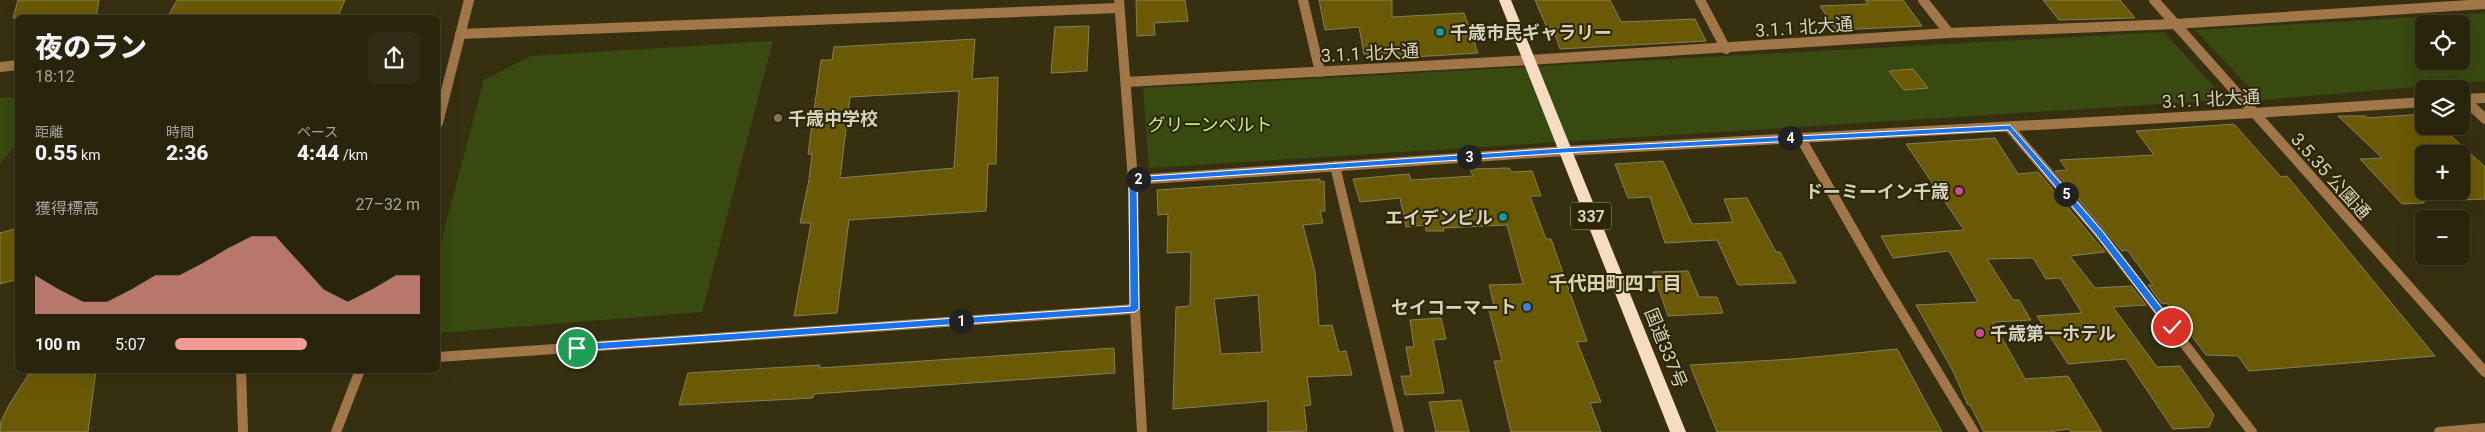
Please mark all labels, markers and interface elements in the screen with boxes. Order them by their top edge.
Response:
street label: 3.1.1 北大通 [1754,13,1854,41]
map controls [2415,15,2470,265]
button: locate [2415,15,2470,70]
place label: 千歳市民ギャラリー [1450,22,1612,43]
marker: 千歳市民ギャラリー [1434,26,1446,38]
text: 夜のラン [35,31,147,64]
button: share [368,32,420,84]
street label: 3.1.1 北大通 [1320,40,1420,66]
text: 18:12 [35,67,75,86]
button: layers [2415,80,2470,135]
street label: 3.1.1 北大通 [2161,86,2261,112]
place label: 千歳中学校 [788,108,878,129]
marker: 千歳中学校 [772,112,784,124]
park label: グリーンベルト [1147,114,1273,135]
text: 距離 [35,124,63,140]
text: 時間 [166,124,194,140]
text: ペース [297,124,338,140]
pin: 4 [1778,126,1802,150]
street label: 3.5.35 公園通 [2287,129,2375,223]
text: 4 [1786,130,1795,146]
text: 0.55 [35,141,78,165]
text: 2:36 [166,141,208,165]
text: 4:44 [297,141,339,165]
pin: 3 [1456,144,1482,170]
button: + [2415,145,2470,200]
text: km [78,147,100,163]
text: /km [339,147,368,163]
text: 3 [1465,149,1474,165]
pin: 2 [1126,166,1150,192]
text: 2 [1134,171,1143,187]
place label: ドーミーイン千歳 [1805,181,1949,202]
pin: 5 [2054,182,2078,206]
marker: ドーミーイン千歳 [1953,185,1965,197]
text: 5 [2062,186,2071,202]
text: 27–32 m [356,195,420,214]
text: 獲得標高 [35,199,99,218]
road number: 337 [1571,202,1611,230]
place label: エイデンビル [1385,207,1493,228]
button: − [2415,210,2470,265]
marker: エイデンビル [1497,211,1509,223]
district label: 千代田町四丁目 [1548,272,1682,295]
place label: セイコーマート [1391,297,1517,318]
marker: セイコーマート [1521,301,1533,313]
street label: 国道337号 [1640,305,1692,391]
pin [2151,306,2193,348]
pin: 1 [948,308,974,334]
text: 1 [957,313,966,329]
icon: check [2158,313,2186,341]
place label: 千歳第一ホテル [1990,323,2116,344]
pin [556,327,598,369]
marker: 千歳第一ホテル [1974,327,1986,339]
icon: arrive [563,334,591,362]
text: 100 m [35,335,80,354]
text: 5:07 [115,335,146,354]

